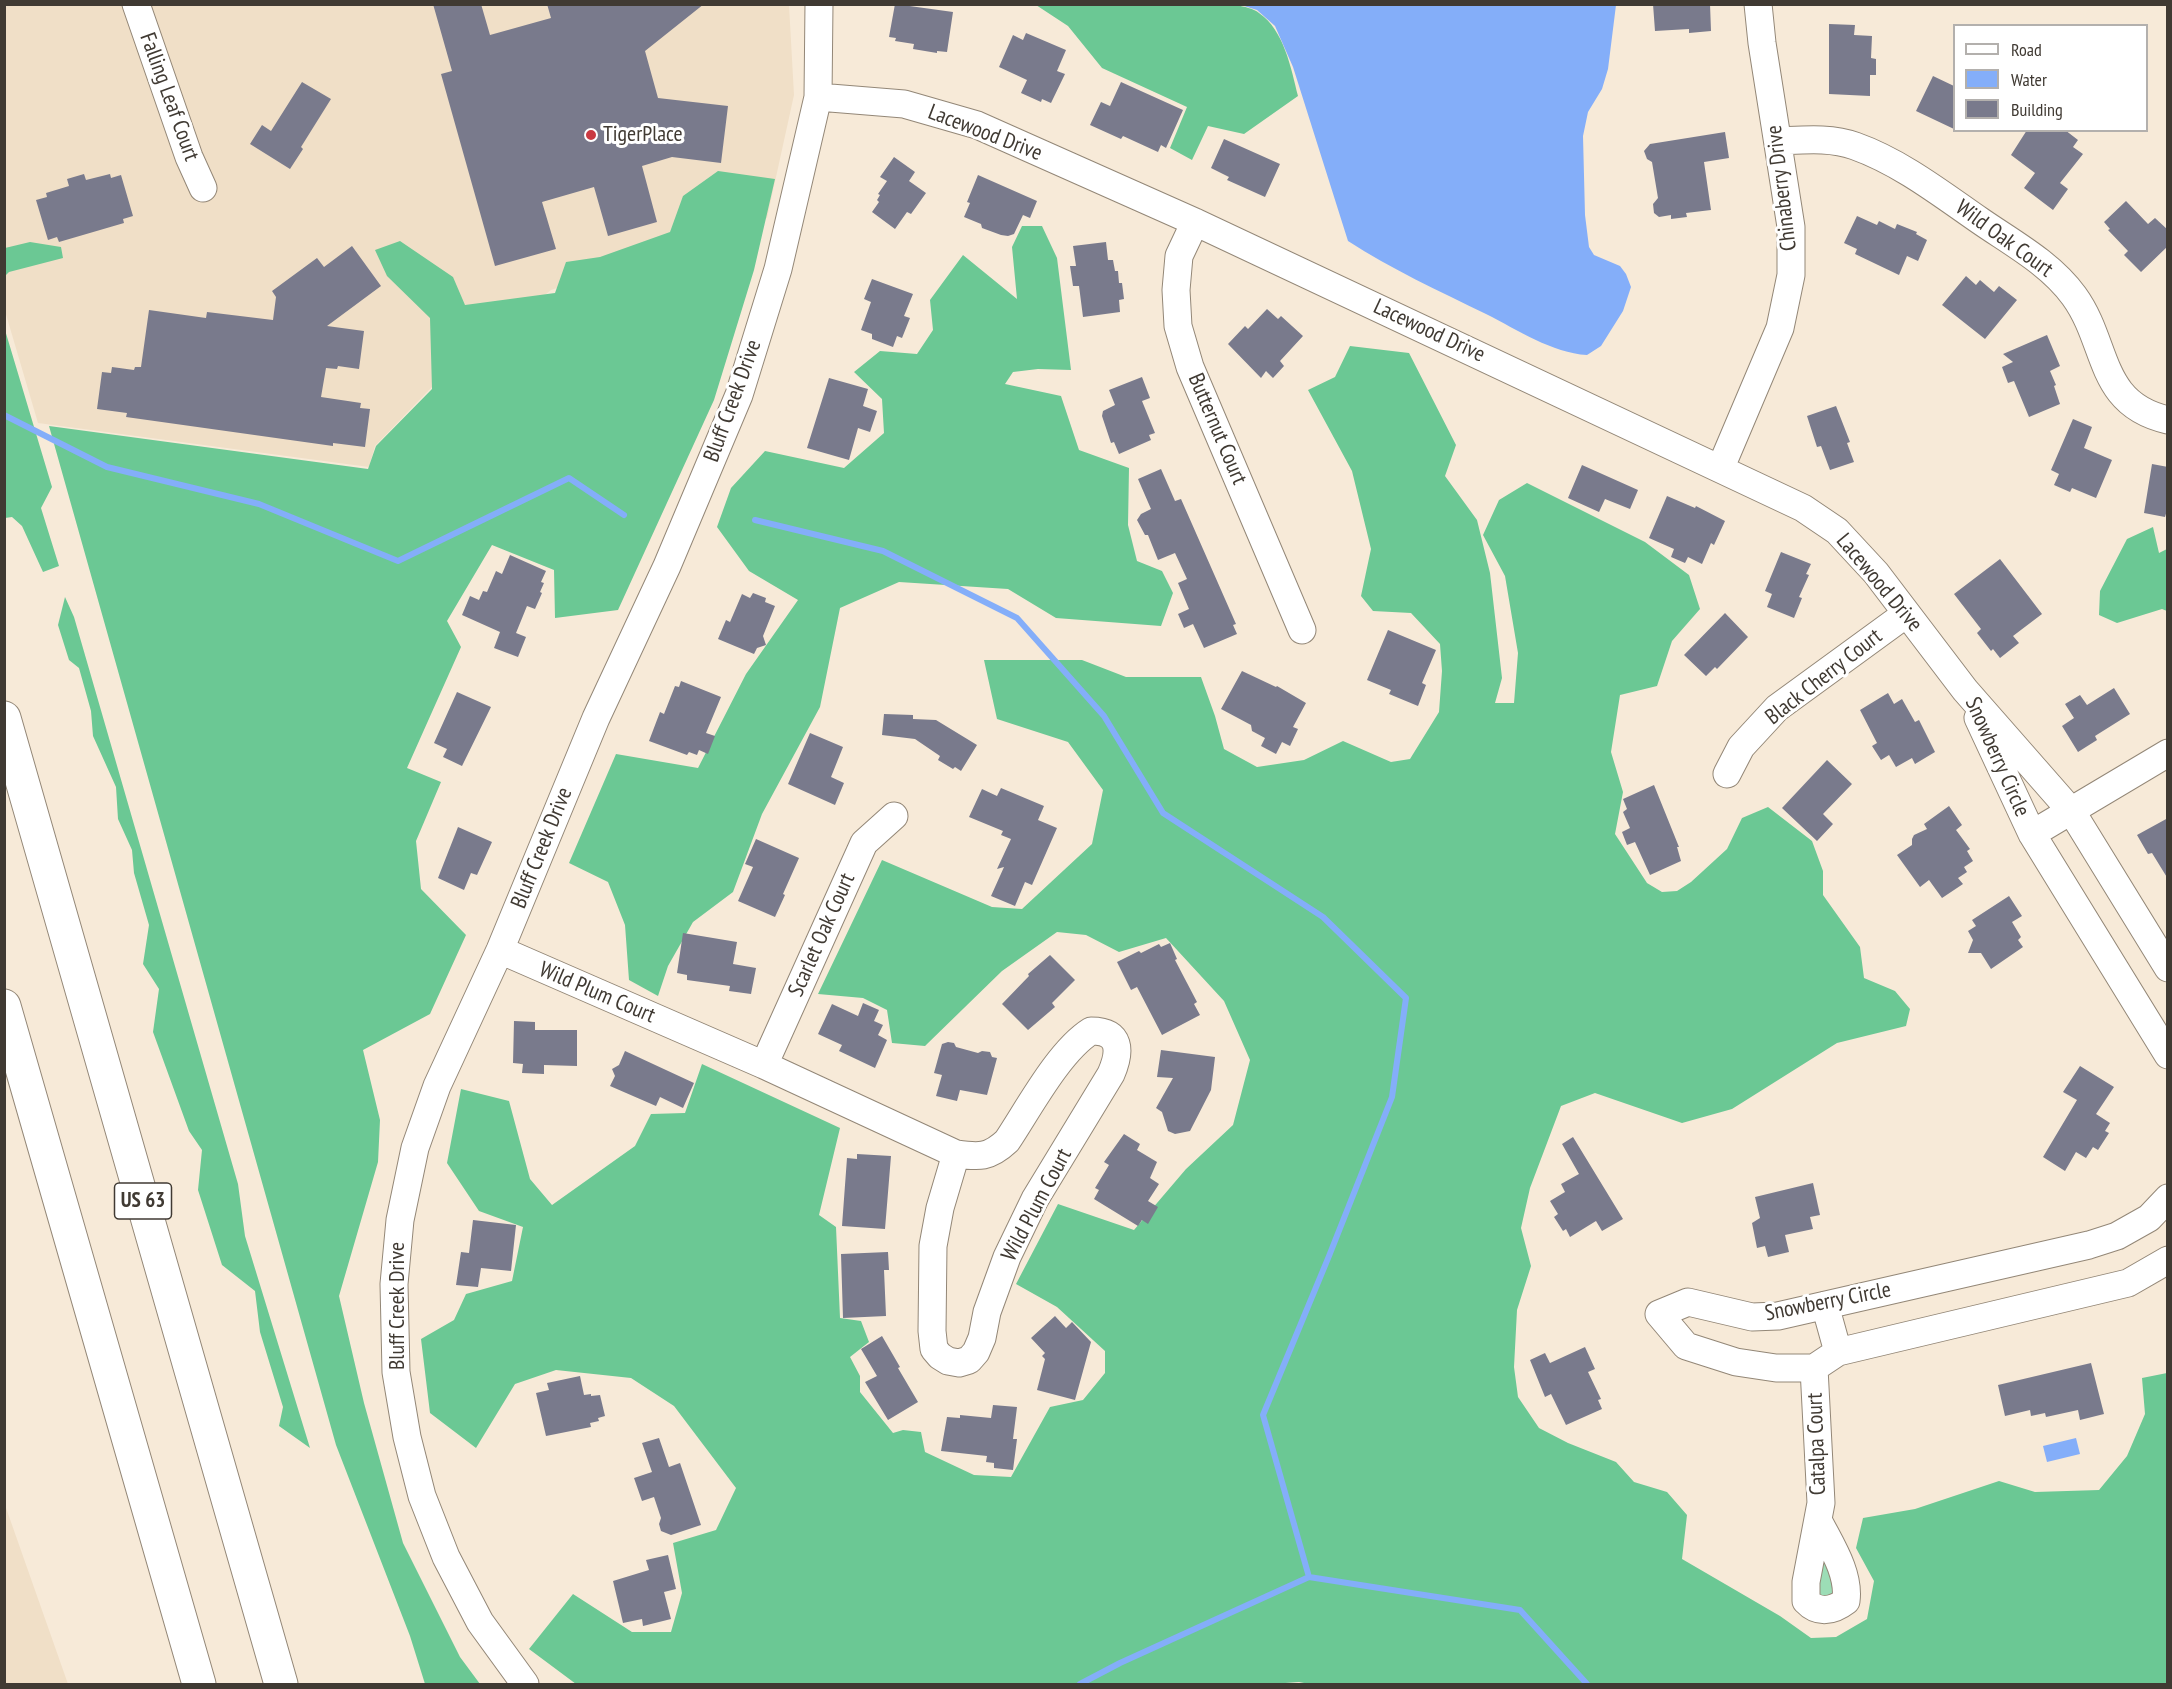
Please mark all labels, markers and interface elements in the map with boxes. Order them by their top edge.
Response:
legend [1953,24,2148,132]
street label: Falling Leaf Court [134,29,204,165]
text: Road [2011,38,2042,61]
text: Water [2011,68,2047,91]
text: Building [2011,98,2063,121]
street label: Lacewood Drive [924,99,1046,167]
place label: TigerPlace [603,122,683,148]
street label: Chinaberry Drive [1761,124,1803,252]
marker: TigerPlace [584,128,598,142]
street label: Wild Oak Court [1950,195,2058,283]
street label: Lacewood Drive [1369,294,1489,368]
street label: Bluff Creek Drive [699,336,767,466]
street label: Butternut Court [1182,370,1252,488]
street label: Lacewood Drive [1830,529,1928,637]
street label: Black Cherry Court [1761,623,1887,731]
street label: Snowberry Circle [1959,693,2035,821]
street label: Bluff Creek Drive [506,784,578,912]
street label: Scarlet Oak Court [783,869,861,1001]
street label: Wild Plum Court [535,957,659,1029]
street label: Wild Plum Court [996,1144,1078,1266]
road number: US 63 [114,1183,172,1219]
street label: Bluff Creek Drive [385,1242,411,1370]
street label: Snowberry Circle [1763,1277,1893,1327]
street label: Catalpa Court [1802,1392,1832,1496]

